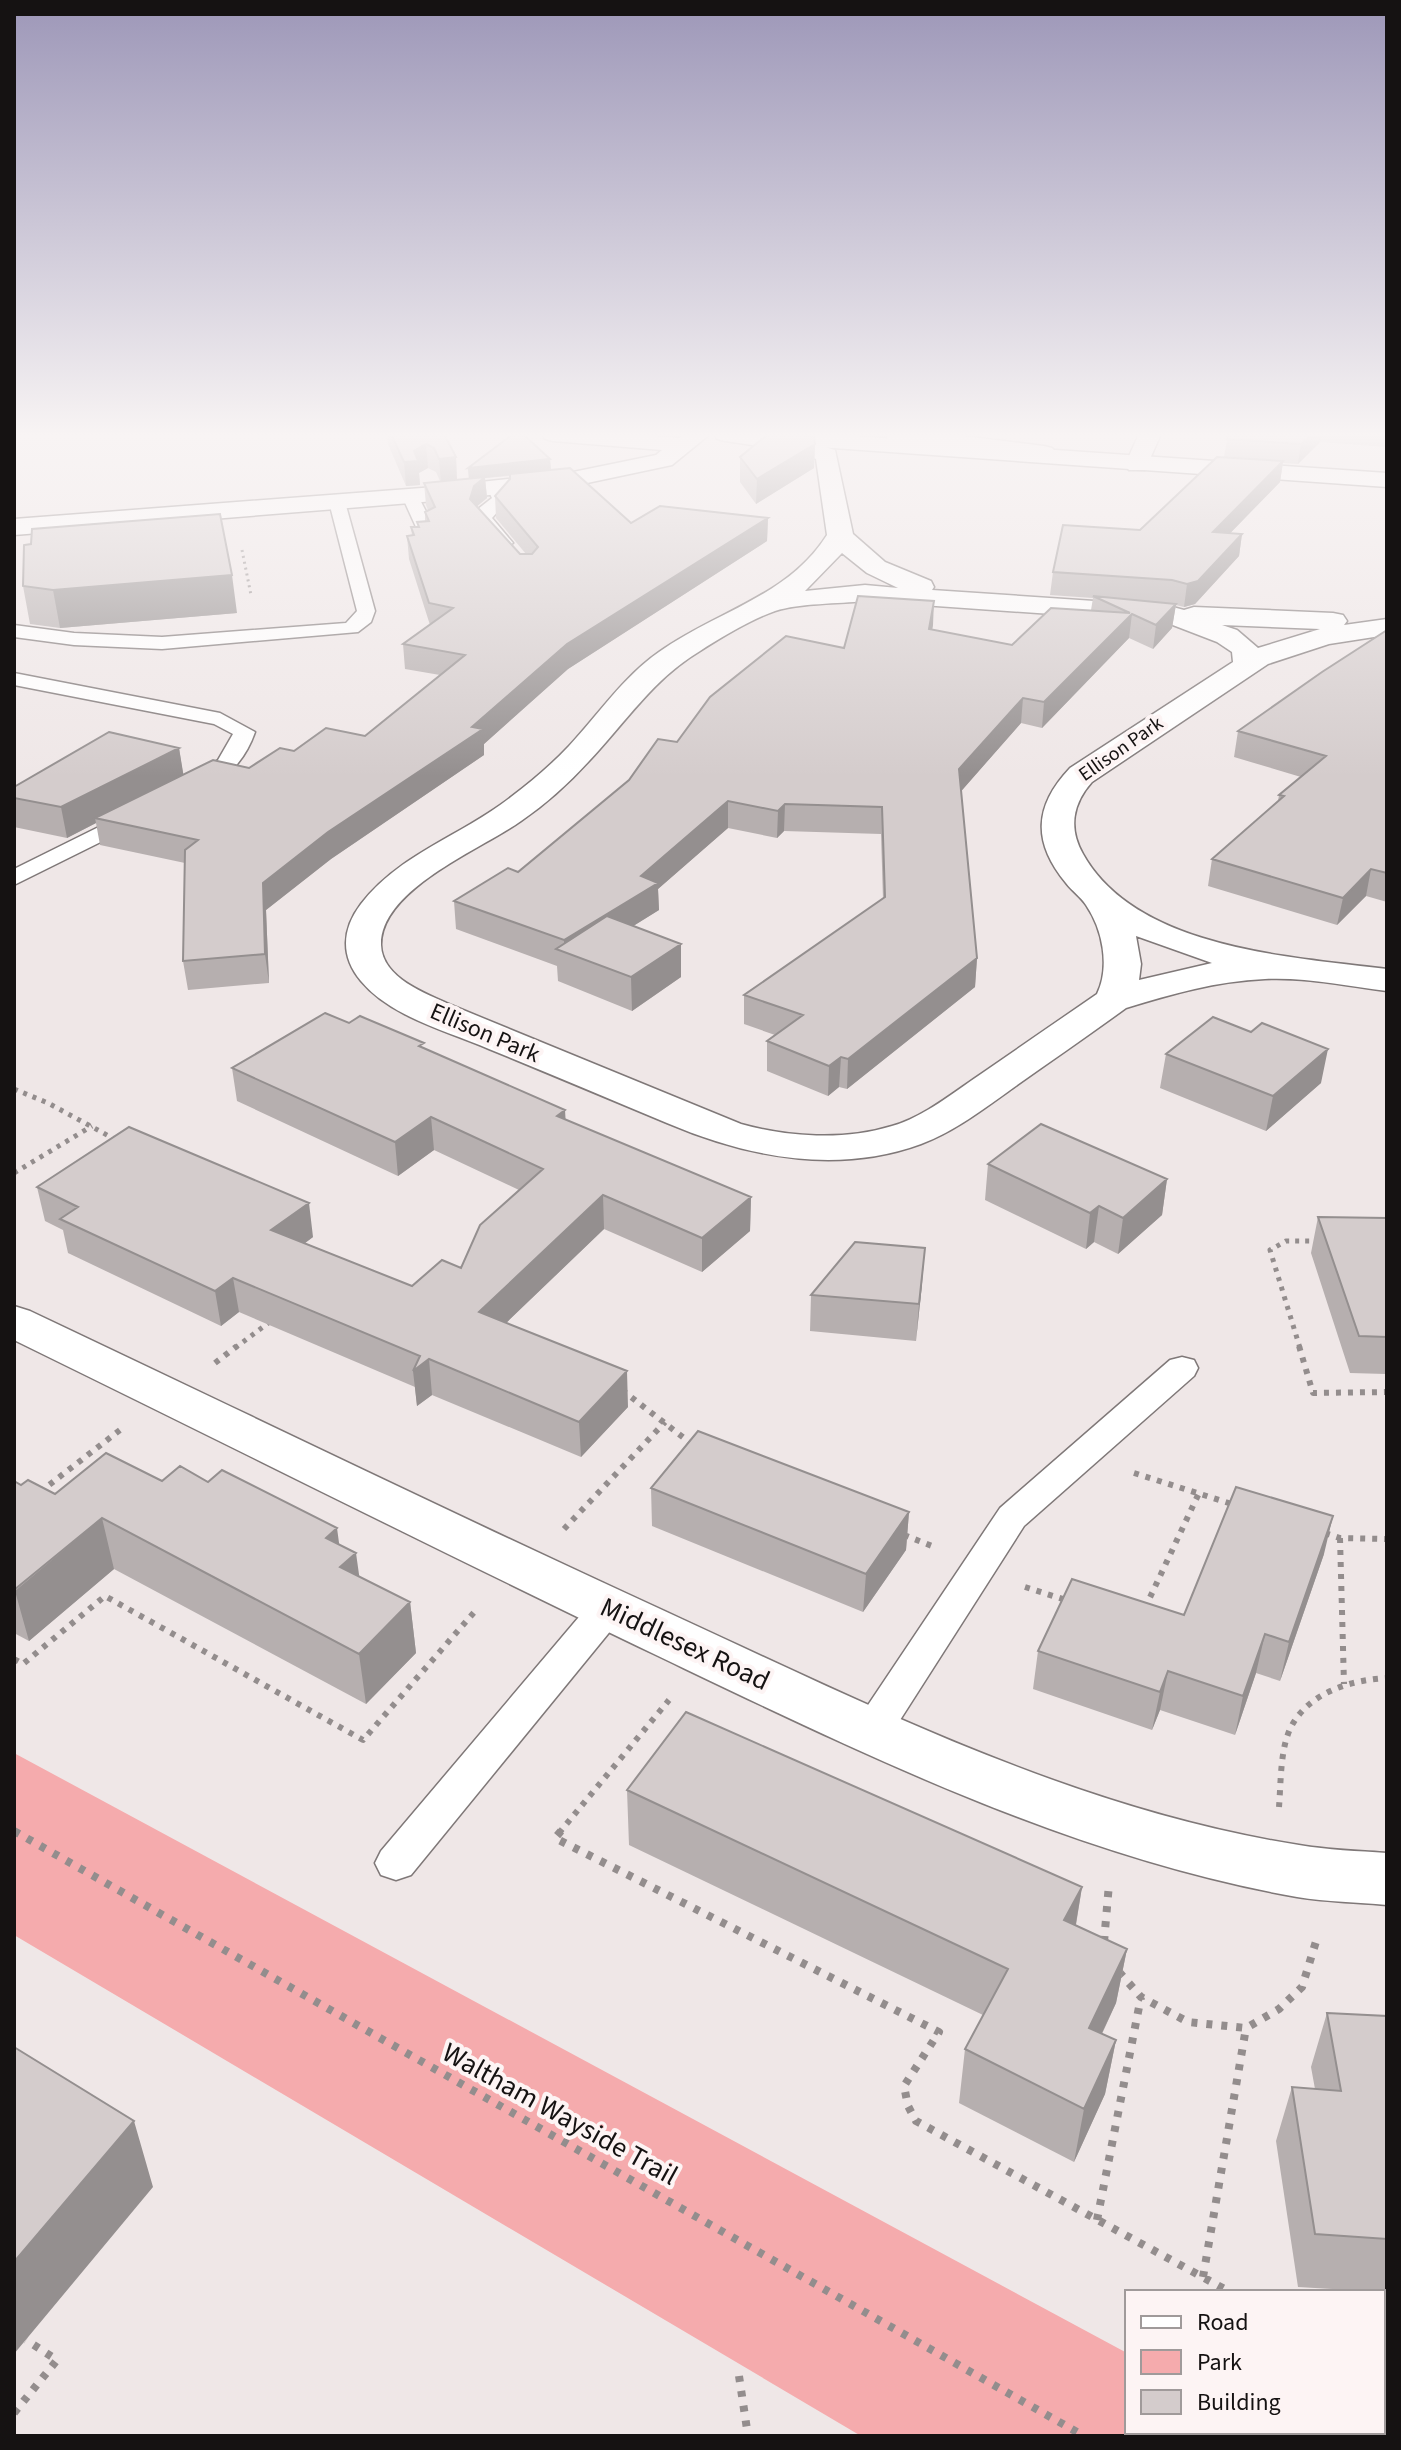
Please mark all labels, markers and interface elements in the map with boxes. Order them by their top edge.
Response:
street label: Ellison Park [1073,710,1169,788]
street label: Ellison Park [424,994,546,1072]
street label: Middlesex Road [594,1587,776,1701]
street label: Waltham Wayside Trail [435,2033,685,2195]
legend [1125,2290,1385,2434]
text: Road [1197,2305,1249,2340]
text: Park [1197,2345,1242,2380]
text: Building [1197,2385,1281,2420]

